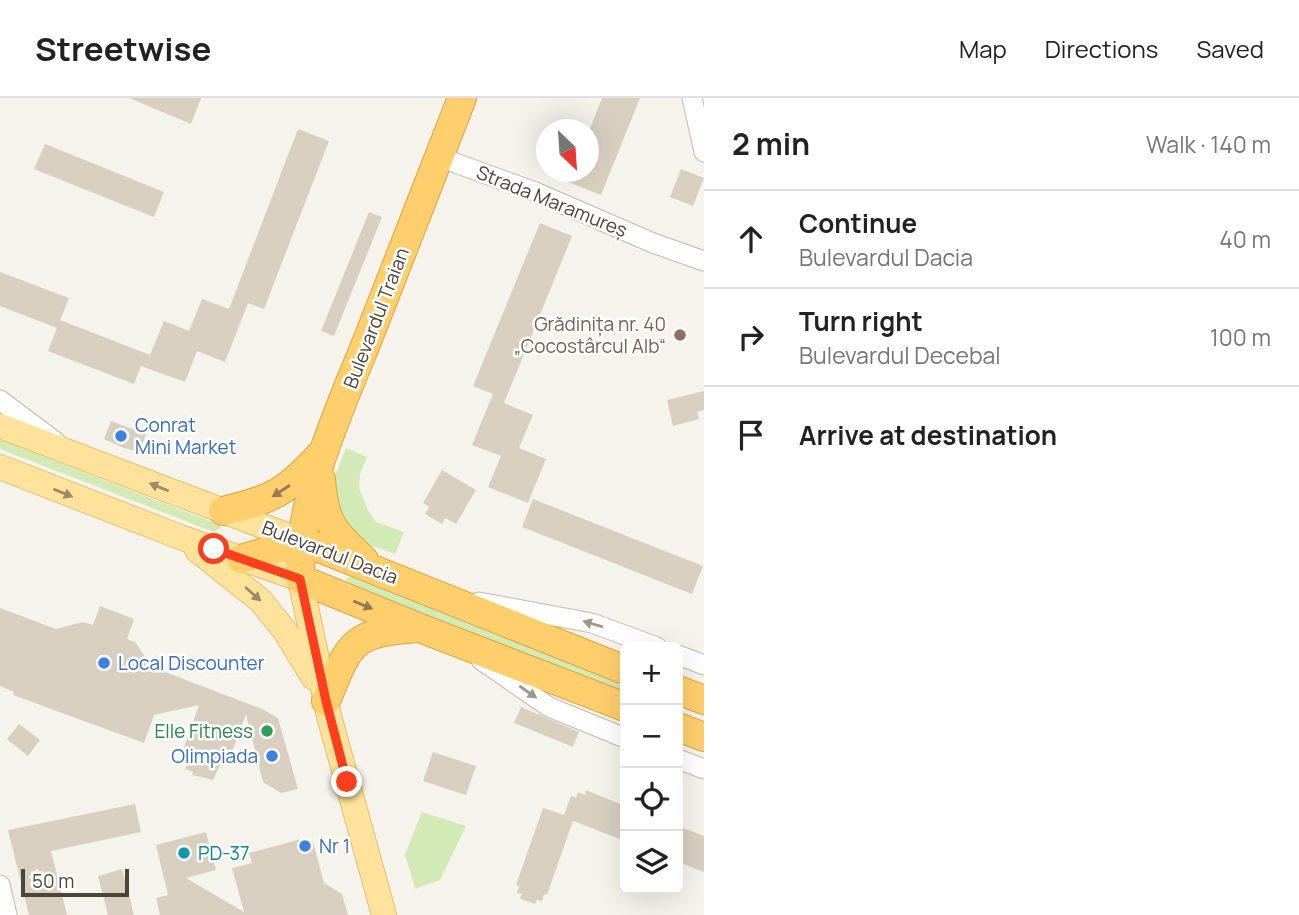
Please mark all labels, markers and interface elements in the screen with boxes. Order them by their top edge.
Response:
text: Streetwise [35,26,211,71]
text: Map [959,32,1007,65]
text: Directions [1045,32,1158,65]
text: Saved [1196,32,1264,65]
north arrow [536,119,599,182]
text: 2 min [732,123,810,164]
text: Walk · 140 m [1146,128,1271,160]
street label: Strada Maramureș [473,159,631,243]
text: Continue [799,205,917,241]
icon: ahead [732,220,770,258]
text: 40 m [1219,223,1271,255]
text: Bulevardul Dacia [799,241,973,273]
street label: Bulevardul Traian [337,244,415,392]
text: Turn right [799,303,923,339]
place label: Grădinița nr. 40 „Cocostârcul Alb“ [514,311,666,359]
icon: right [732,318,770,356]
text: 100 m [1210,321,1271,353]
marker: Grădinița nr. 40 „Cocostârcul Alb“ [672,327,688,343]
text: Bulevardul Decebal [799,339,1001,371]
place label: Conrat Mini Market [135,412,236,460]
icon: arrive [732,416,770,454]
text: Arrive at destination [799,417,1057,453]
marker: Conrat Mini Market [113,428,129,444]
one-way arrow [149,482,170,493]
one-way arrow [271,484,290,497]
one-way arrow [53,487,74,498]
street label: Bulevardul Dacia [258,514,402,590]
route start [198,533,229,564]
one-way arrow [244,586,261,602]
one-way arrow [353,600,374,611]
one-way arrow [582,619,603,629]
map controls [620,642,683,894]
button: + [620,642,683,705]
place label: Local Discounter [118,650,265,676]
marker: Local Discounter [96,655,112,671]
one-way arrow [519,685,537,699]
button: − [620,705,683,768]
place label: Elle Fitness [155,718,253,744]
marker: Elle Fitness [259,723,275,739]
place label: Olimpiada [171,743,258,769]
marker: Olimpiada [264,748,280,764]
route end [331,766,362,797]
button: locate [620,768,683,831]
button: layers [620,831,683,894]
place label: Nr 1 [319,833,350,859]
marker: Nr 1 [297,838,313,854]
place label: PD-37 [198,840,250,866]
marker: PD-37 [176,845,192,861]
scale bar [21,866,130,898]
text: 50 m [32,868,74,894]

